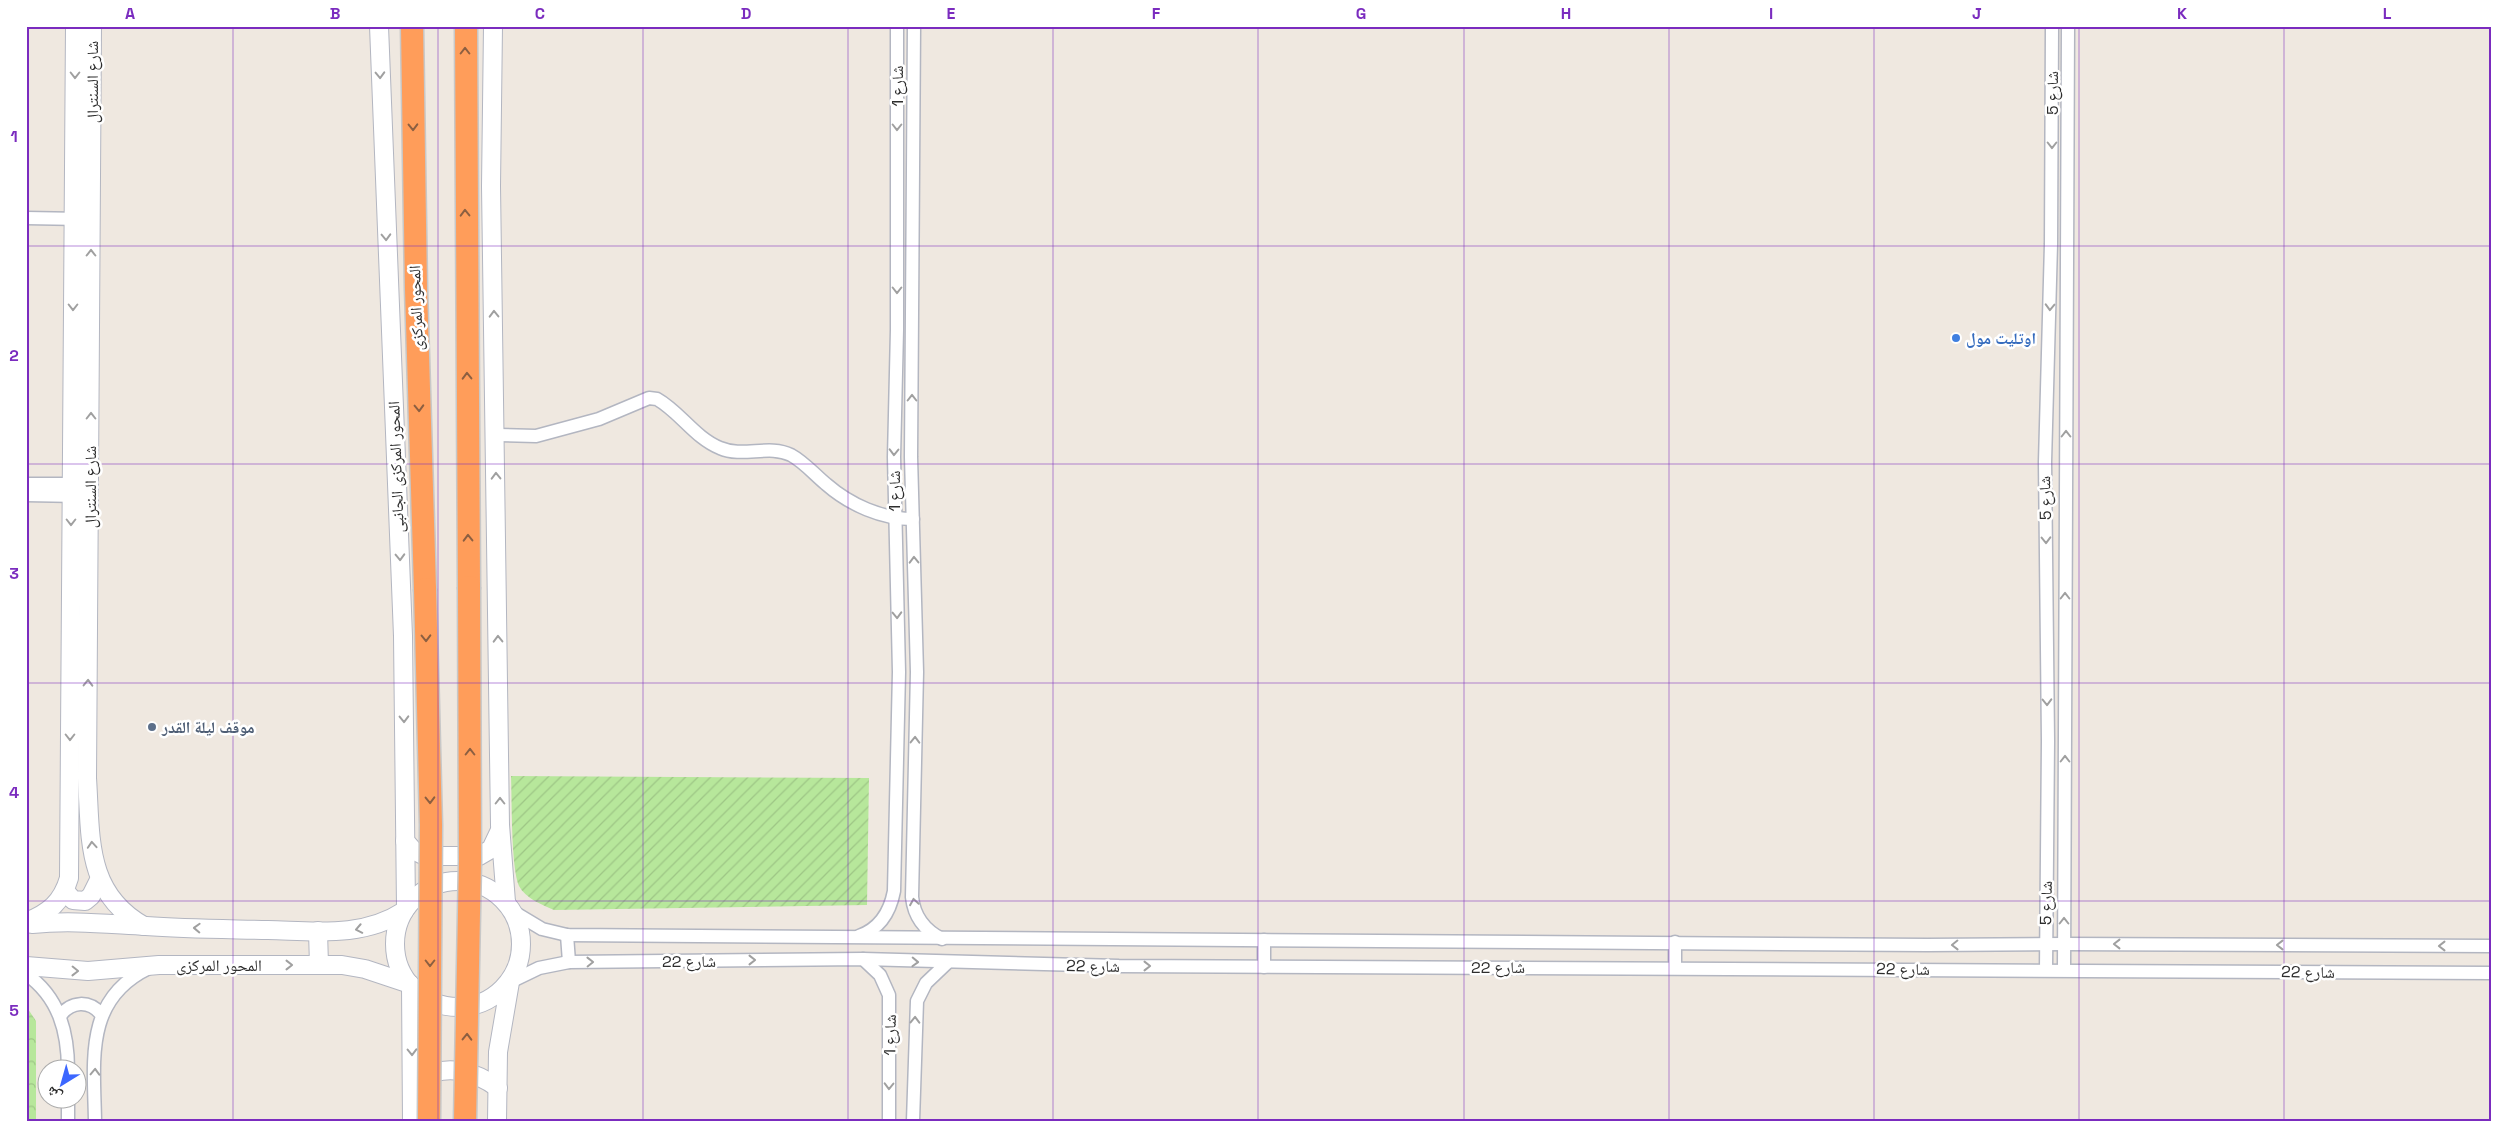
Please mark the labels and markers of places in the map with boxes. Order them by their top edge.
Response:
place label: اوتليت مول [1966,328,2036,349]
marker: اوتليت مول [1950,332,1962,344]
place label: موقف ليلة القدر [161,717,255,738]
marker: موقف ليلة القدر [146,721,158,733]

